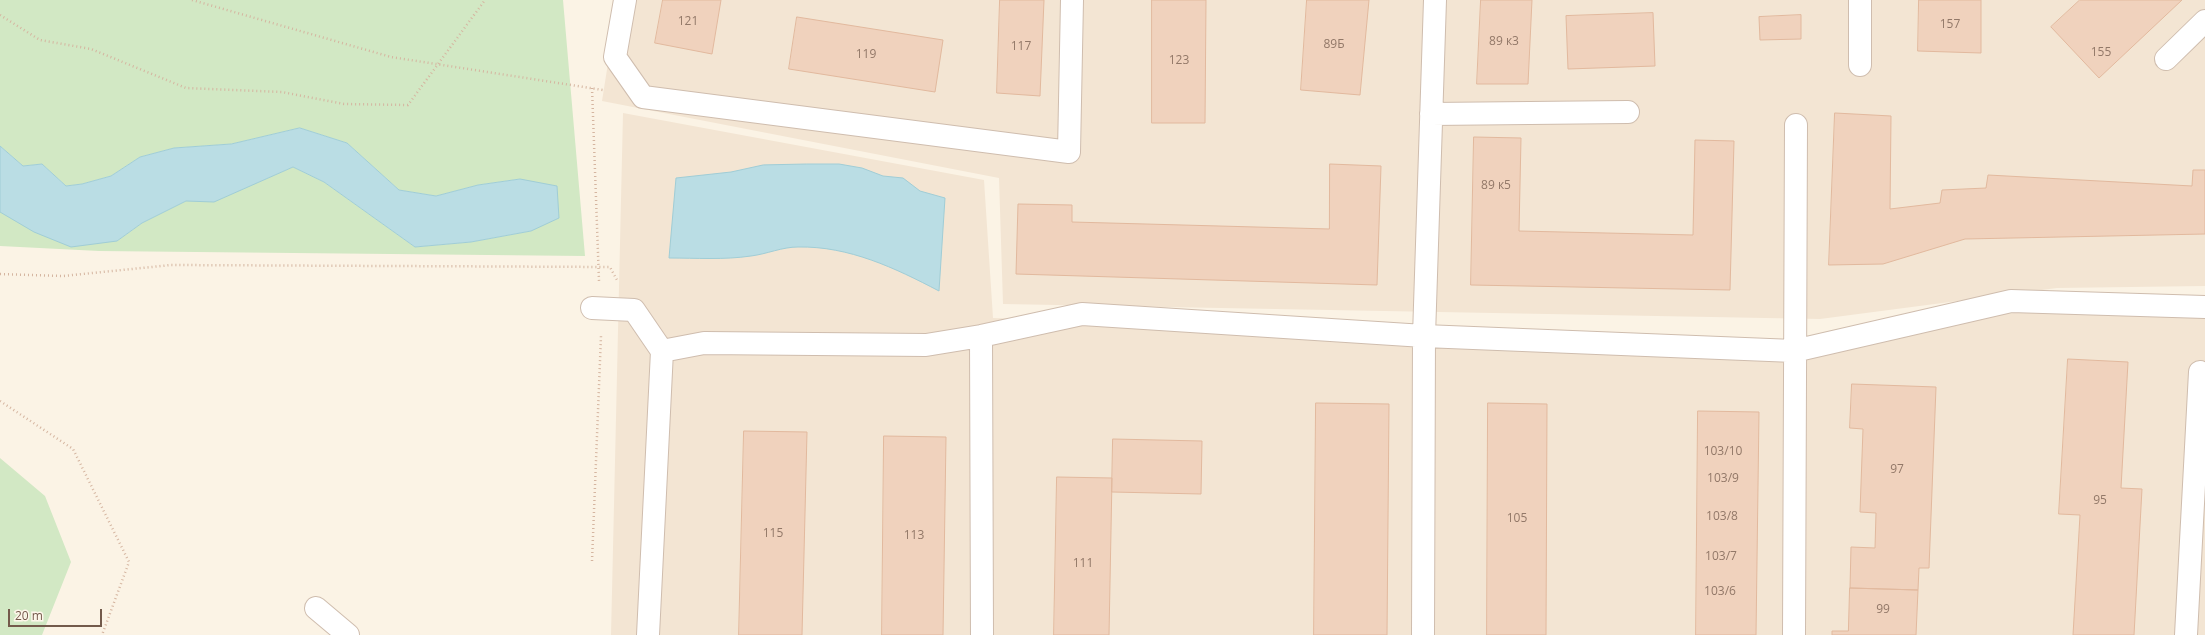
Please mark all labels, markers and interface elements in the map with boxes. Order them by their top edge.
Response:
house number: 121 [678,15,698,29]
house number: 157 [1940,18,1960,32]
house number: 89 к3 [1489,35,1519,49]
house number: 89Б [1323,38,1345,52]
house number: 117 [1011,40,1031,54]
house number: 155 [2091,46,2111,60]
house number: 119 [856,48,876,62]
house number: 123 [1169,54,1189,68]
house number: 89 к5 [1481,179,1511,193]
house number: 103/10 [1704,445,1742,459]
house number: 97 [1890,463,1904,477]
house number: 103/9 [1707,472,1739,486]
house number: 95 [2093,494,2107,508]
house number: 103/8 [1706,510,1738,524]
house number: 105 [1507,512,1527,526]
house number: 115 [763,527,783,541]
house number: 113 [904,529,924,543]
house number: 103/7 [1705,550,1737,564]
house number: 111 [1073,557,1093,571]
house number: 103/6 [1704,585,1736,599]
scale bar [10,601,104,627]
house number: 99 [1876,603,1890,617]
text: 20 m [15,607,43,624]

